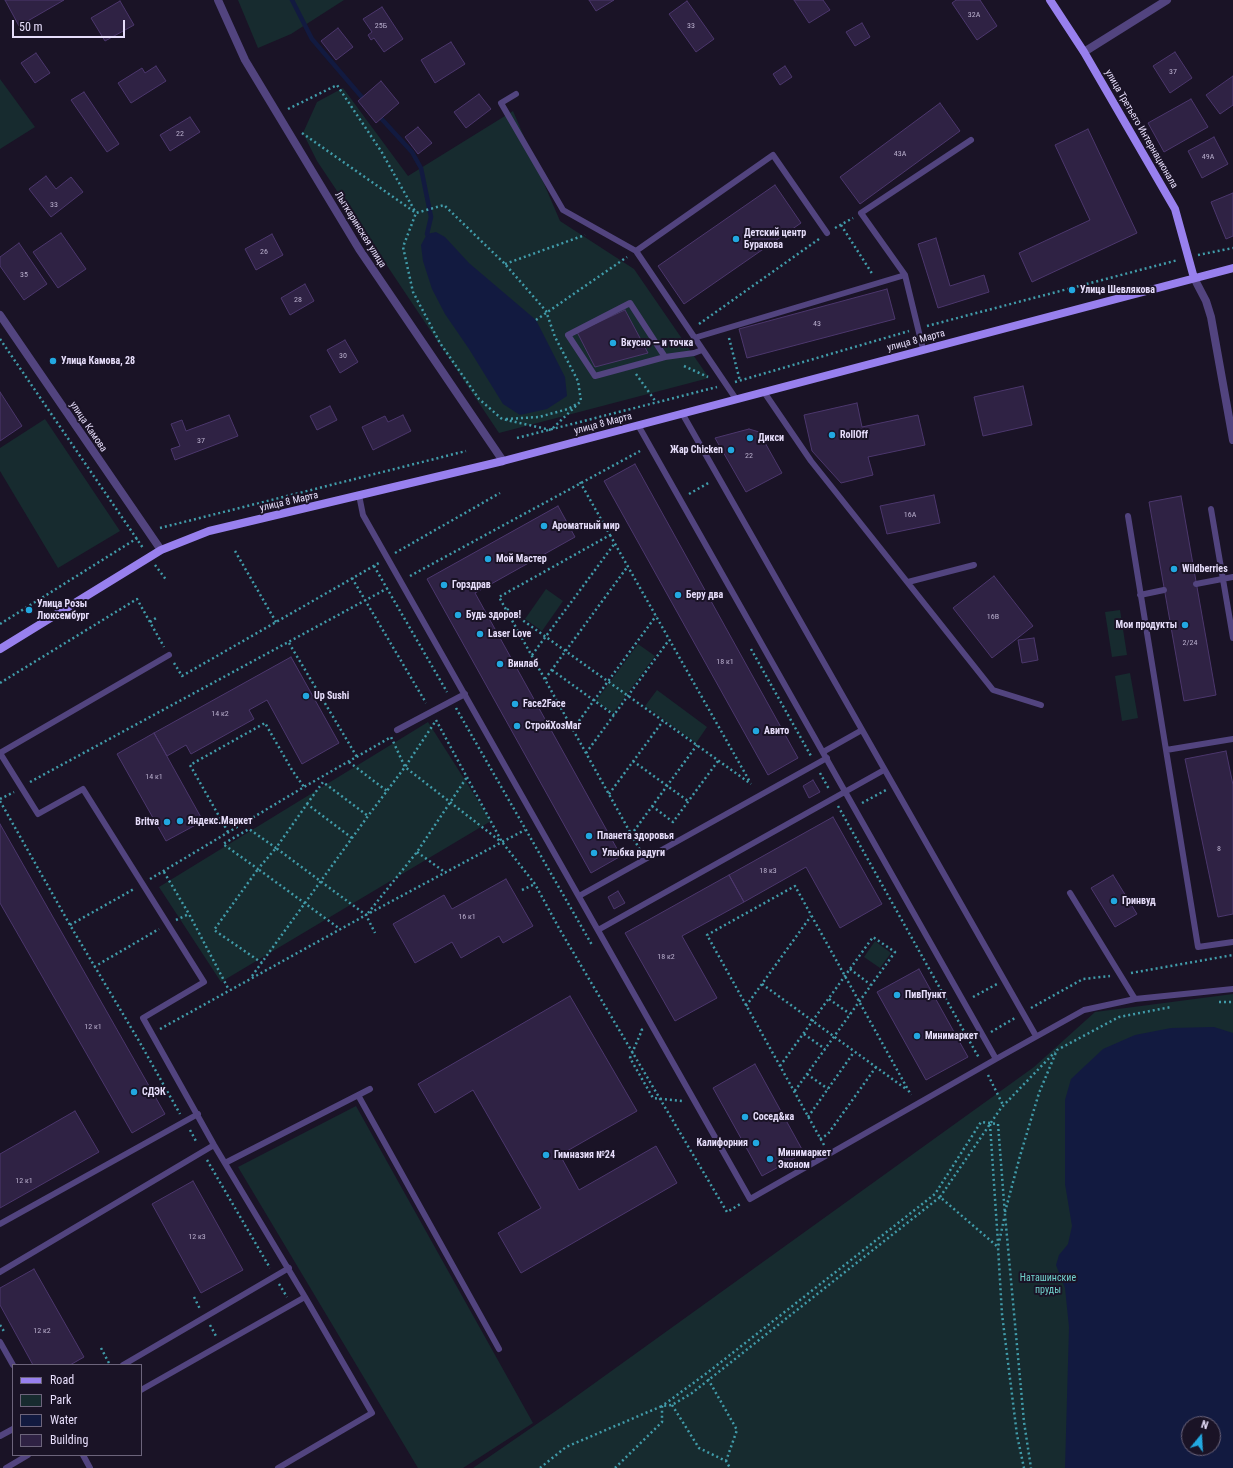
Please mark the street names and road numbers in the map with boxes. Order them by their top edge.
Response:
street label: улица Третьего Интернационала [1102,67,1180,191]
street label: Лыткаринская улица [332,190,388,270]
street label: улица 8 Марта [886,327,946,355]
street label: улица Камова [67,400,109,454]
street label: улица 8 Марта [573,410,633,438]
street label: улица 8 Марта [259,489,319,515]

